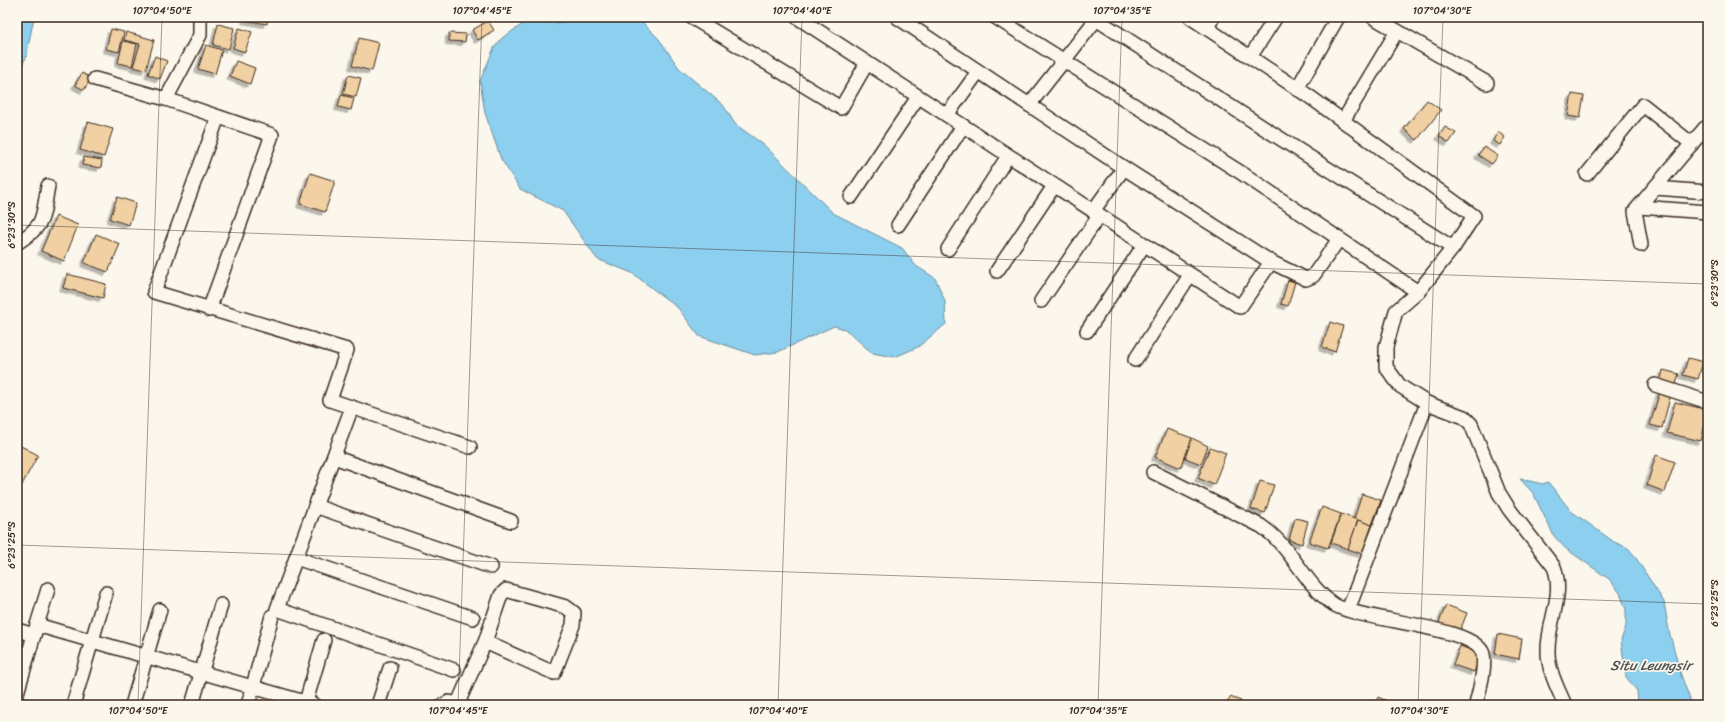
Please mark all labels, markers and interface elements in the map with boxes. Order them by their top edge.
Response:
text: 107°04'50"E [132,2,193,20]
text: 107°04'45"E [453,2,513,20]
text: 107°04'40"E [772,2,833,20]
text: 107°04'35"E [1093,2,1153,20]
text: 107°04'30"E [1413,2,1473,20]
text: 6°23'30"S [3,201,21,249]
text: 6°23'30"S [1706,259,1724,307]
text: 6°23'25"S [3,521,21,569]
text: 6°23'25"S [1706,579,1724,627]
water label: Situ Leungsir [1610,653,1695,678]
text: 107°04'50"E [108,702,169,720]
text: 107°04'45"E [429,702,489,720]
text: 107°04'40"E [748,702,809,720]
text: 107°04'35"E [1069,702,1129,720]
text: 107°04'30"E [1390,702,1450,720]

